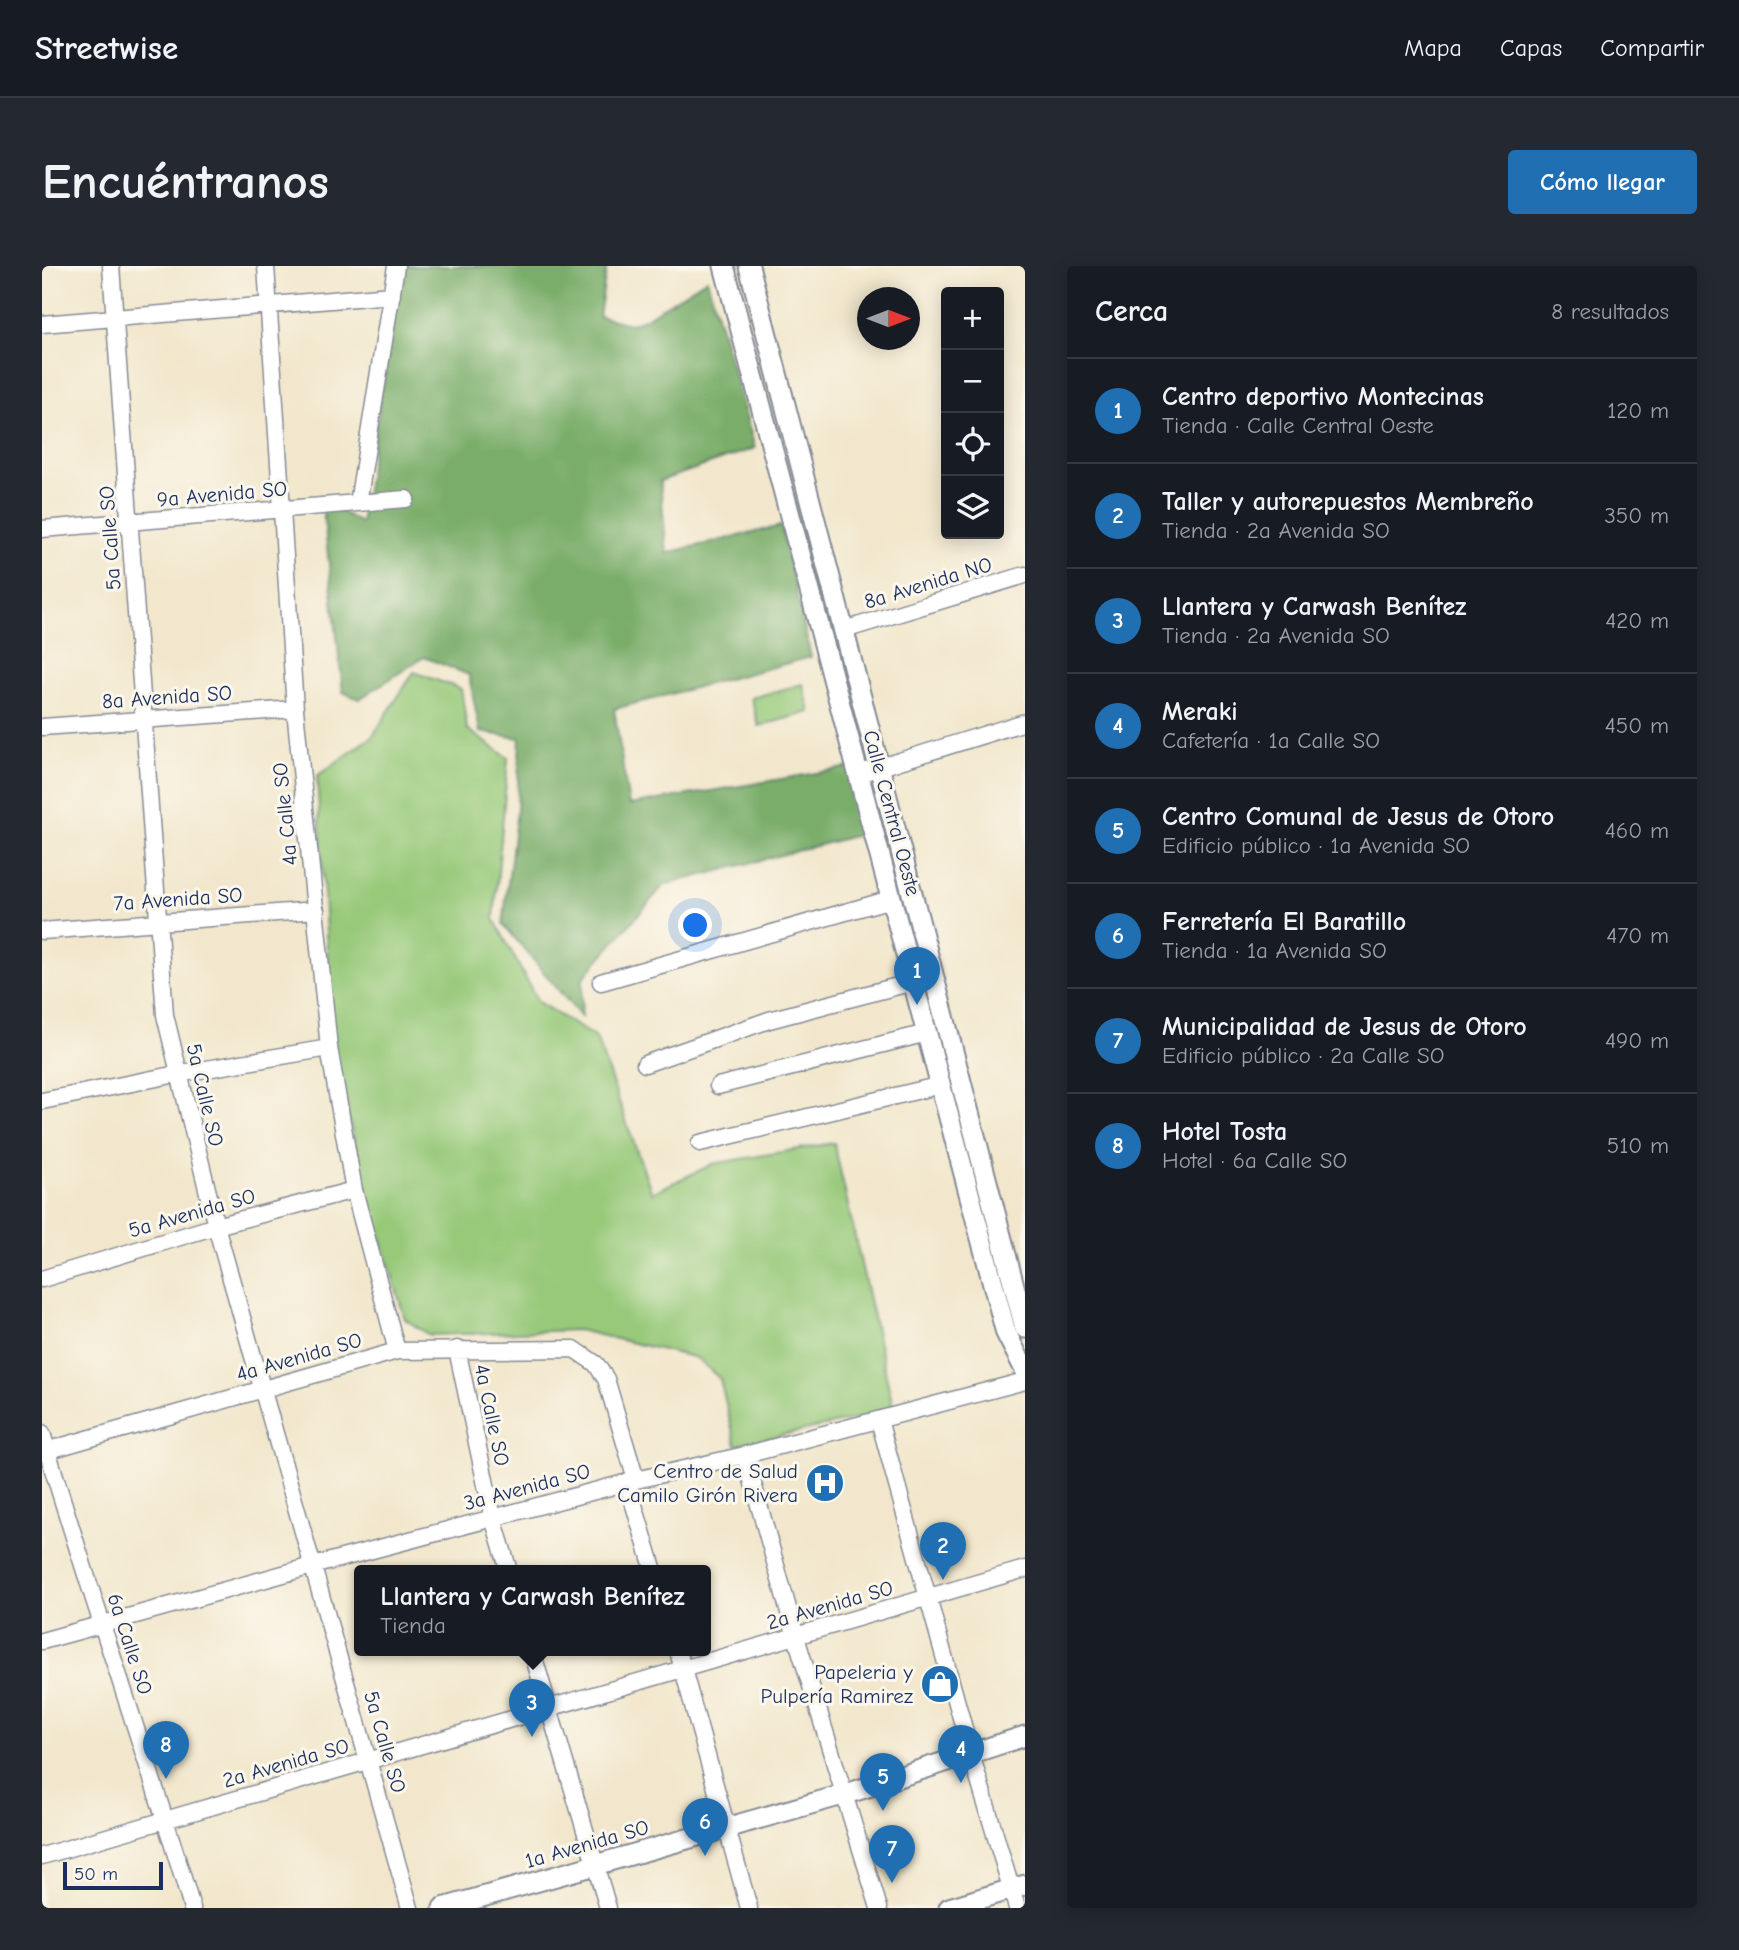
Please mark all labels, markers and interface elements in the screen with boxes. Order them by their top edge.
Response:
text: Streetwise [35,29,178,67]
text: Mapa [1404,34,1462,62]
text: Capas [1500,34,1562,62]
text: Compartir [1600,34,1704,62]
button: Cómo llegar [1508,150,1697,214]
text: Encuéntranos [42,154,329,210]
north arrow [857,287,920,350]
map controls [941,287,1004,539]
button: + [941,287,1004,350]
text: Cerca [1095,294,1168,329]
text: 8 resultados [1551,298,1669,325]
button: − [941,350,1004,413]
text: Centro deportivo Montecinas [1162,382,1484,412]
text: 1 [1113,397,1123,424]
text: 120 m [1607,397,1669,424]
text: Tienda · Calle Central Oeste [1162,412,1434,439]
button: locate [941,413,1004,476]
street label: 9a Avenida SO [156,476,288,512]
button: layers [941,476,1004,539]
street label: 5a Calle SO [94,485,126,591]
text: Taller y autorepuestos Membreño [1162,487,1534,517]
text: 2 [1112,502,1124,529]
text: 350 m [1604,502,1669,529]
text: Tienda · 2a Avenida SO [1162,517,1390,544]
street label: 8a Avenida NO [861,552,995,614]
text: Llantera y Carwash Benítez [1162,592,1466,622]
text: 3 [1112,607,1124,634]
text: 420 m [1605,607,1669,634]
text: Tienda · 2a Avenida SO [1162,622,1390,649]
street label: 8a Avenida SO [101,680,233,714]
text: Meraki [1162,697,1238,727]
text: 4 [1113,712,1123,739]
text: 450 m [1605,712,1669,739]
text: Cafetería · 1a Calle SO [1162,727,1380,754]
street label: Calle Central Oeste [858,728,926,898]
street label: 4a Calle SO [268,761,302,867]
text: Centro Comunal de Jesus de Otoro [1162,802,1554,832]
text: 5 [1112,817,1124,844]
text: 460 m [1605,817,1669,844]
text: Edificio público · 1a Avenida SO [1162,832,1470,859]
street label: 7a Avenida SO [113,883,243,915]
text: Ferretería El Baratillo [1162,907,1406,937]
your location [678,908,712,942]
text: 6 [1112,922,1124,949]
text: 470 m [1606,922,1669,949]
text: Tienda · 1a Avenida SO [1162,937,1387,964]
pin: 1 [894,947,940,1005]
text: Municipalidad de Jesus de Otoro [1162,1012,1527,1042]
text: 7 [1113,1027,1123,1054]
text: 490 m [1605,1027,1669,1054]
street label: 5a Calle SO [182,1041,228,1149]
text: Edificio público · 2a Calle SO [1162,1042,1445,1069]
text: Hotel Tosta [1162,1117,1287,1147]
text: 8 [1112,1132,1124,1159]
text: 510 m [1607,1132,1669,1159]
text: Hotel · 6a Calle SO [1162,1147,1347,1174]
street label: 5a Avenida SO [126,1183,258,1243]
street label: 4a Avenida SO [233,1328,365,1386]
street label: 4a Calle SO [469,1362,515,1468]
street label: 3a Avenida SO [461,1459,593,1515]
place label: Centro de Salud Camilo Girón Rivera [617,1459,798,1507]
hospital icon: Centro de Salud Camilo Girón Rivera [804,1462,846,1504]
pin: 2 [920,1522,966,1580]
popup [354,1565,711,1656]
street label: 2a Avenida SO [764,1575,896,1635]
text: Llantera y Carwash Benítez [380,1582,685,1612]
street label: 6a Calle SO [102,1590,158,1698]
text: Tienda [380,1612,446,1639]
place label: Papeleria y Pulpería Ramirez [760,1660,914,1708]
shop icon: Papeleria y Pulpería Ramirez [919,1663,961,1705]
pin: 3 [509,1679,555,1737]
street label: 5a Calle SO [359,1688,411,1796]
pin: 8 [143,1721,189,1779]
pin: 4 [938,1725,984,1783]
street label: 2a Avenida SO [220,1733,352,1793]
pin: 5 [860,1753,906,1811]
pin: 6 [682,1798,728,1856]
street label: 1a Avenida SO [522,1815,652,1873]
pin: 7 [869,1825,915,1883]
scale bar [63,1859,163,1891]
text: 50 m [74,1863,118,1885]

